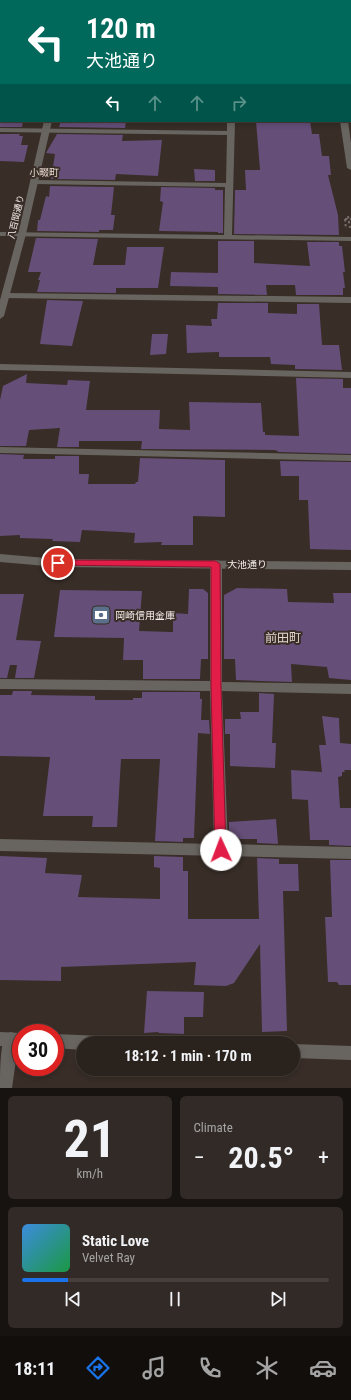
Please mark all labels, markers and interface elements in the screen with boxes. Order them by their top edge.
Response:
text: 120 m [86,12,156,45]
icon: left [20,16,72,68]
text: 大池通り [86,50,158,71]
icon: left [102,92,124,114]
icon: ahead [144,92,166,114]
icon: ahead [186,92,208,114]
icon: right [228,92,250,114]
district label: 小畷町 [29,167,59,178]
street label: 八百間通り [6,194,26,240]
pin [41,546,75,580]
icon: arrive [47,552,69,574]
street label: 大池通り [227,559,267,570]
bank icon: 岡崎信用金庫 [90,604,112,626]
place label: 岡崎信用金庫 [115,610,175,621]
district label: 前田町 [265,631,301,645]
position arrow [200,829,242,871]
speed limit sign: 30 [12,1024,64,1076]
text: 18:12 · 1 min · 170 m [124,1047,252,1065]
text: 21 [63,1109,116,1170]
text: Climate [194,1120,233,1135]
text: 20.5° [228,1140,294,1175]
text: − [194,1145,205,1170]
text: + [318,1145,329,1170]
text: km/h [76,1166,103,1181]
text: Static Love [82,1232,149,1250]
text: Velvet Ray [82,1250,135,1265]
icon: previous [62,1288,84,1310]
icon: pause [164,1288,186,1310]
icon: next [267,1288,289,1310]
icon: directions [84,1354,112,1382]
icon: music [140,1354,168,1382]
icon: phone [196,1354,224,1382]
icon: climate [253,1354,281,1382]
icon: car [309,1354,337,1382]
text: 18:11 [14,1358,55,1379]

